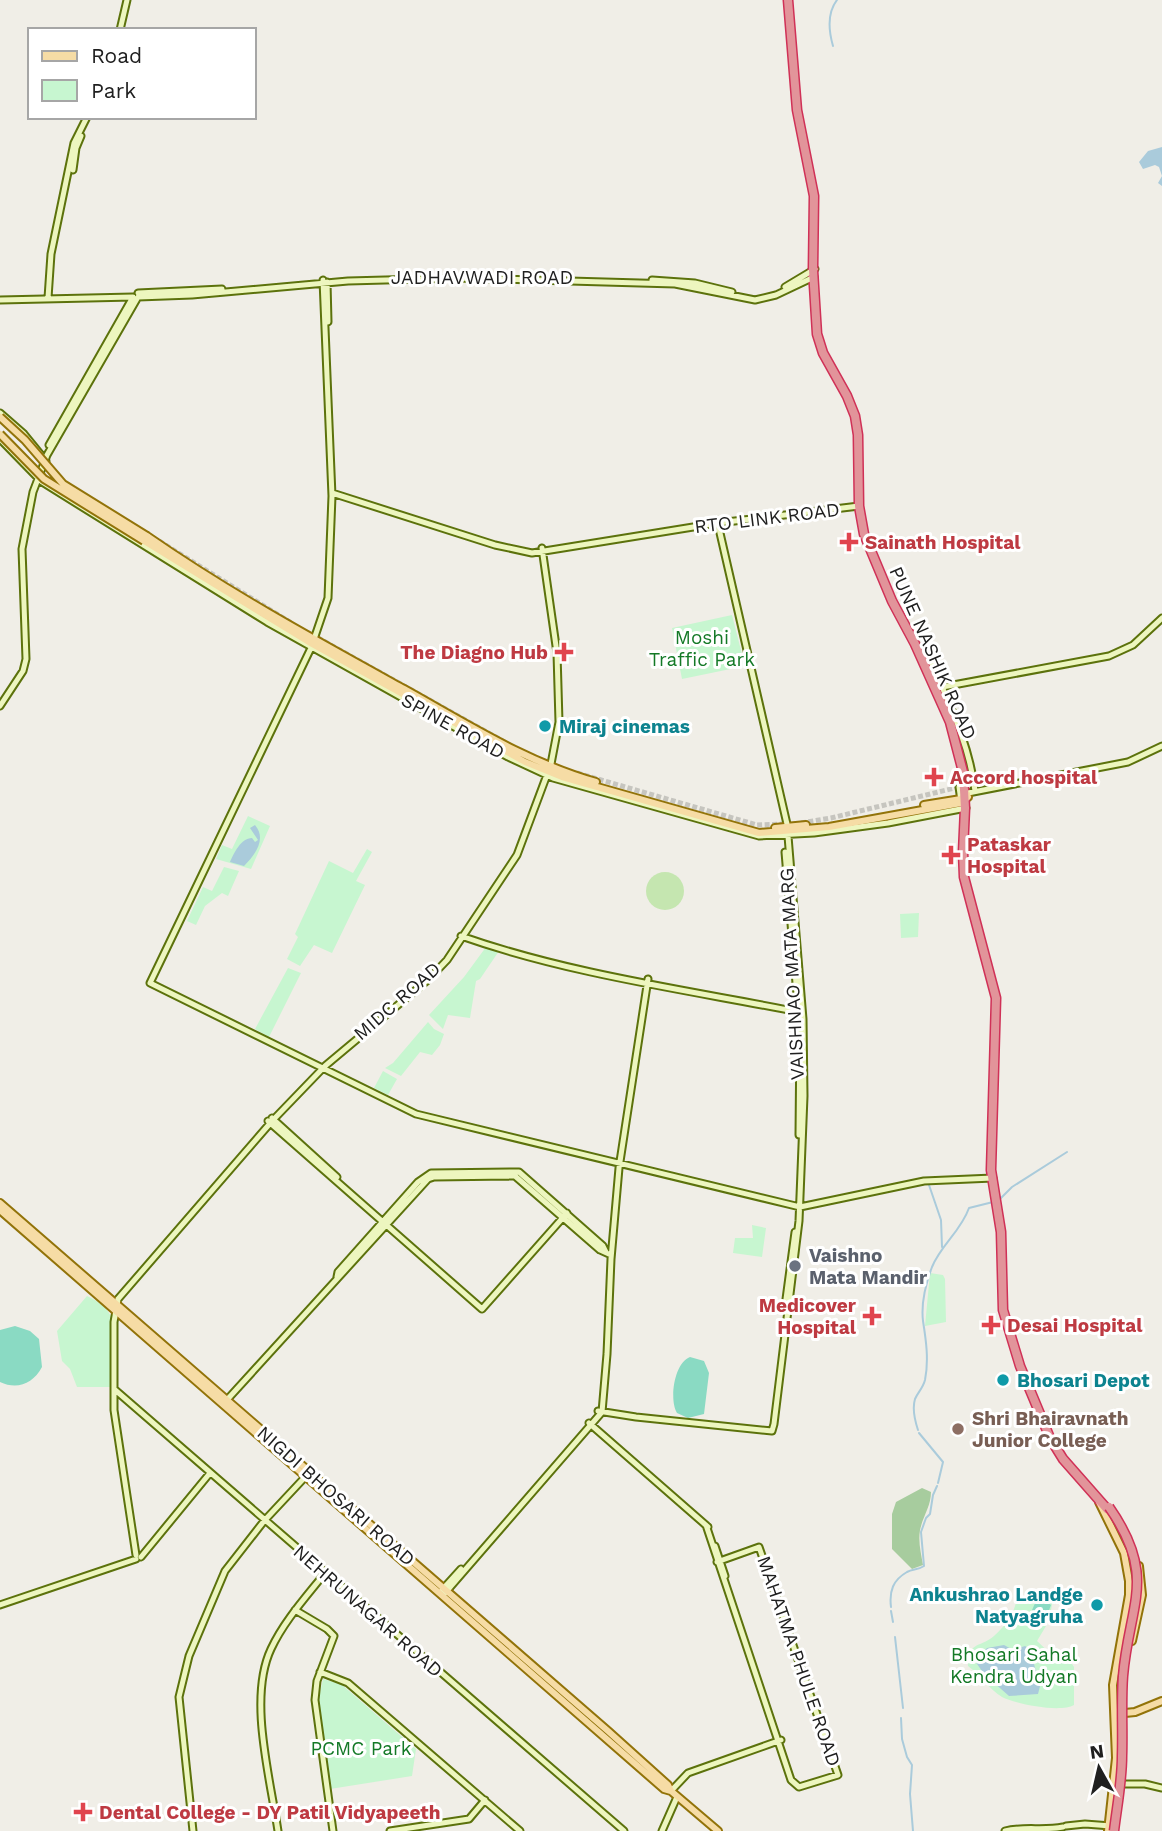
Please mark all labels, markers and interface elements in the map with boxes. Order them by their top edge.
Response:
legend [28,28,256,119]
text: Road [91,43,142,68]
text: Park [91,78,136,103]
street label: JADHAVWADI ROAD [391,266,573,289]
street label: RTO LINK ROAD [693,498,841,538]
place label: Sainath Hospital [865,531,1021,554]
marker: Sainath Hospital [839,532,859,552]
street label: PUNE NASHIK ROAD [884,563,982,743]
park label: Moshi Traffic Park [649,626,755,671]
place label: The Diagno Hub [400,641,548,664]
marker: The Diagno Hub [554,642,574,662]
street label: SPINE ROAD [397,688,509,764]
place label: Miraj cinemas [559,715,690,738]
marker: Miraj cinemas [537,718,553,734]
place label: Accord hospital [950,766,1098,789]
marker: Accord hospital [924,767,944,787]
place label: Pataskar Hospital [967,833,1052,878]
marker: Pataskar Hospital [941,845,961,865]
street label: VAISHNAO MATA MARG [775,867,809,1081]
street label: MIDC ROAD [349,957,445,1045]
place label: Vaishno Mata Mandir [809,1244,928,1289]
marker: Vaishno Mata Mandir [787,1258,803,1274]
place label: Medicover Hospital [759,1294,857,1339]
marker: Medicover Hospital [862,1306,882,1326]
place label: Desai Hospital [1007,1314,1143,1337]
marker: Desai Hospital [981,1315,1001,1335]
place label: Bhosari Depot [1017,1369,1150,1392]
marker: Bhosari Depot [995,1372,1011,1388]
place label: Shri Bhairavnath Junior College [972,1407,1129,1452]
street label: NIGDI BHOSARI ROAD [252,1421,420,1571]
marker: Shri Bhairavnath Junior College [950,1421,966,1437]
street label: NEHRUNAGAR ROAD [289,1540,447,1682]
street label: MAHATMA PHULE ROAD [752,1553,846,1769]
place label: Ankushrao Landge Natyagruha [909,1583,1083,1628]
marker: Ankushrao Landge Natyagruha [1089,1597,1105,1613]
park label: Bhosari Sahal Kendra Udyan [950,1643,1078,1688]
north arrow [1064,1733,1134,1803]
park label: PCMC Park [310,1737,412,1760]
text: N [1088,1739,1105,1764]
place label: Dental College - DY Patil Vidyapeeth [99,1801,441,1824]
marker: Dental College - DY Patil Vidyapeeth [73,1802,93,1822]

